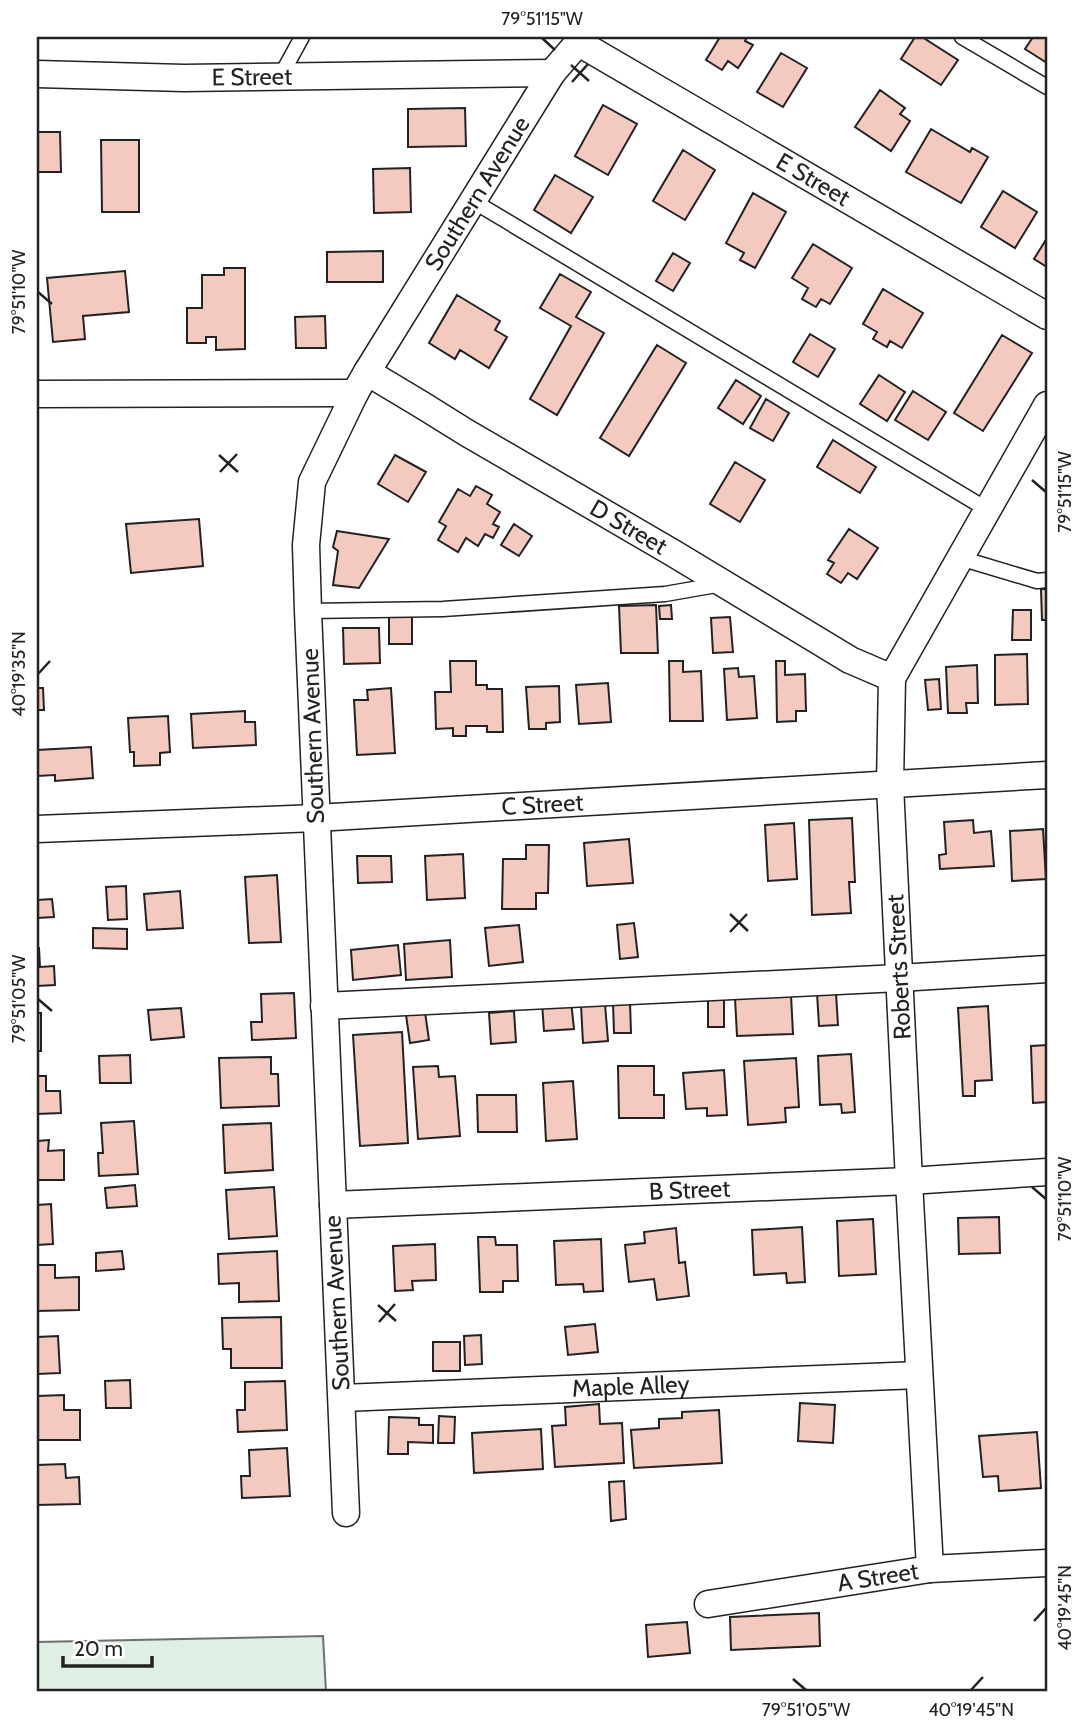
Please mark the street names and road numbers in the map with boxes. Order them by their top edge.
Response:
street label: E Street [212,62,292,92]
street label: Southern Avenue [418,111,536,276]
street label: E Street [771,146,855,212]
street label: D Street [585,493,673,560]
street label: Southern Avenue [295,648,330,824]
street label: C Street [501,787,584,821]
street label: Roberts Street [880,894,917,1040]
street label: B Street [648,1173,731,1206]
street label: Southern Avenue [317,1215,356,1392]
street label: Maple Alley [571,1369,690,1403]
street label: A Street [835,1556,921,1597]

